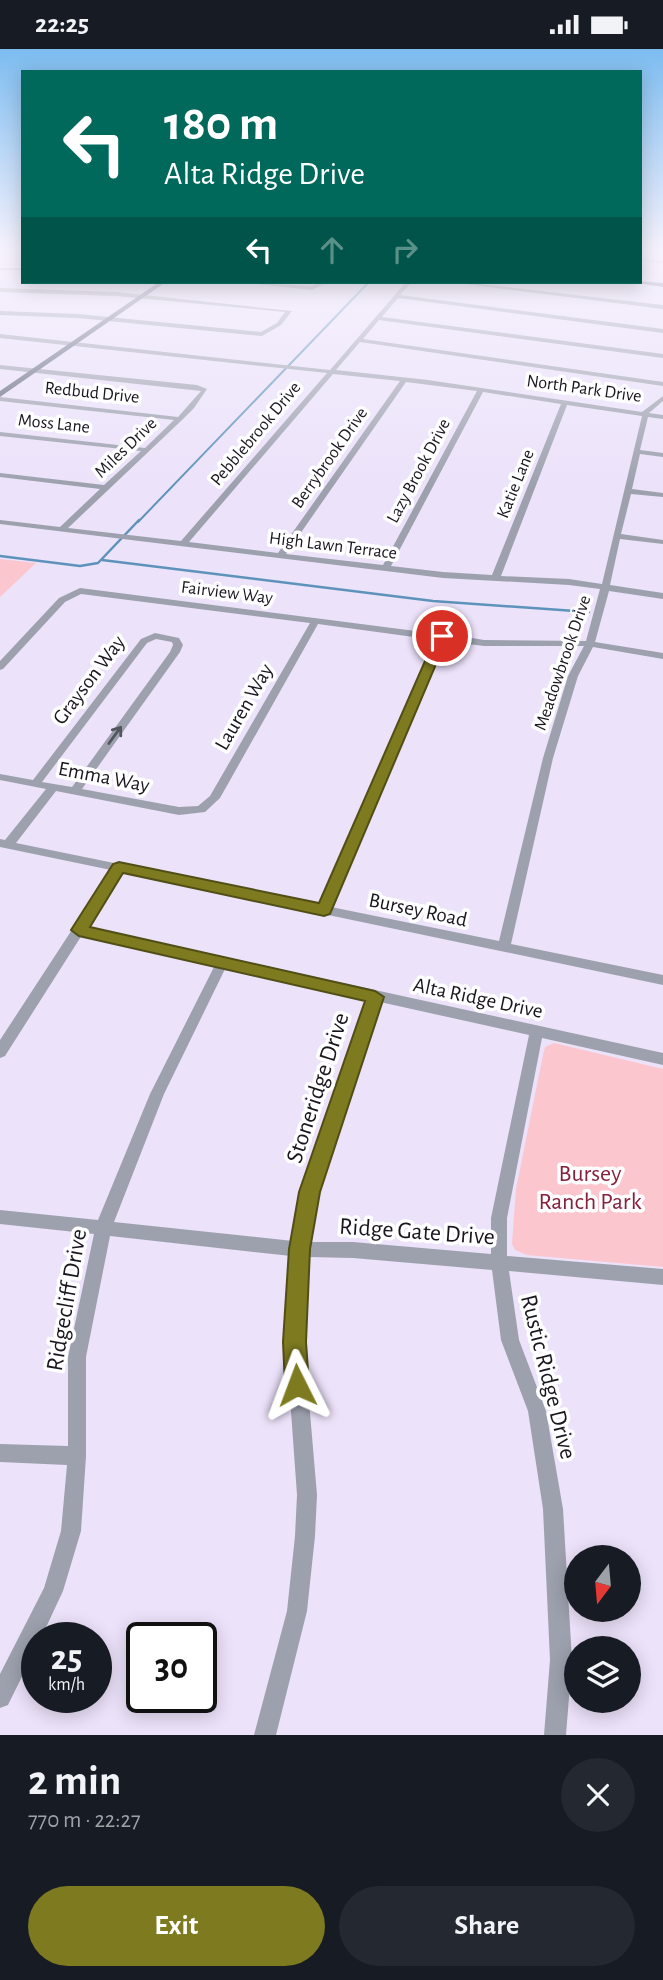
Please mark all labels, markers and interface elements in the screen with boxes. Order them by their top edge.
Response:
text: 22:25 [35,11,89,37]
icon: left [49,98,140,189]
text: 180 m [164,100,278,149]
text: Alta Ridge Drive [164,158,365,190]
icon: left [240,231,278,269]
icon: ahead [313,231,351,269]
icon: right [386,231,424,269]
street label: North Park Drive [525,372,643,406]
street label: Redbud Drive [44,379,140,407]
street label: Pebblebrook Drive [208,379,304,489]
street label: Berrybrook Drive [289,404,371,512]
street label: Moss Lane [17,411,91,437]
street label: Miles Drive [92,414,160,482]
street label: Lazy Brook Drive [384,416,454,526]
street label: Katie Lane [494,447,538,521]
street label: High Lawn Terrace [268,529,398,563]
street label: Fairview Way [180,578,274,608]
street label: Meadowbrook Drive [531,593,595,733]
pin [412,606,472,666]
icon: arrive [423,617,461,655]
street label: Grayson Way [49,632,129,728]
street label: Lauren Way [211,660,277,754]
one-way arrow [107,726,122,745]
street label: Emma Way [57,758,151,796]
street label: Bursey Road [367,889,469,931]
street label: Alta Ridge Drive [411,974,545,1022]
street label: Stoneridge Drive [282,1010,354,1166]
park label: Bursey Ranch Park [538,1162,642,1214]
street label: Ridge Gate Drive [338,1215,496,1249]
street label: Ridgecliff Drive [43,1227,91,1373]
street label: Rustic Ridge Drive [516,1292,580,1462]
position arrow [260,1348,334,1422]
north arrow [564,1545,640,1622]
map controls [564,1545,641,1713]
speed limit sign: 30 [126,1622,217,1713]
button: layers [564,1636,641,1713]
text: 25 [51,1641,82,1676]
text: km/h [48,1676,85,1694]
button: close [561,1758,635,1832]
text: 2 min [28,1760,121,1802]
text: 770 m · 22:27 [28,1809,141,1832]
button: Exit [28,1886,325,1966]
button: Share [339,1886,635,1966]

